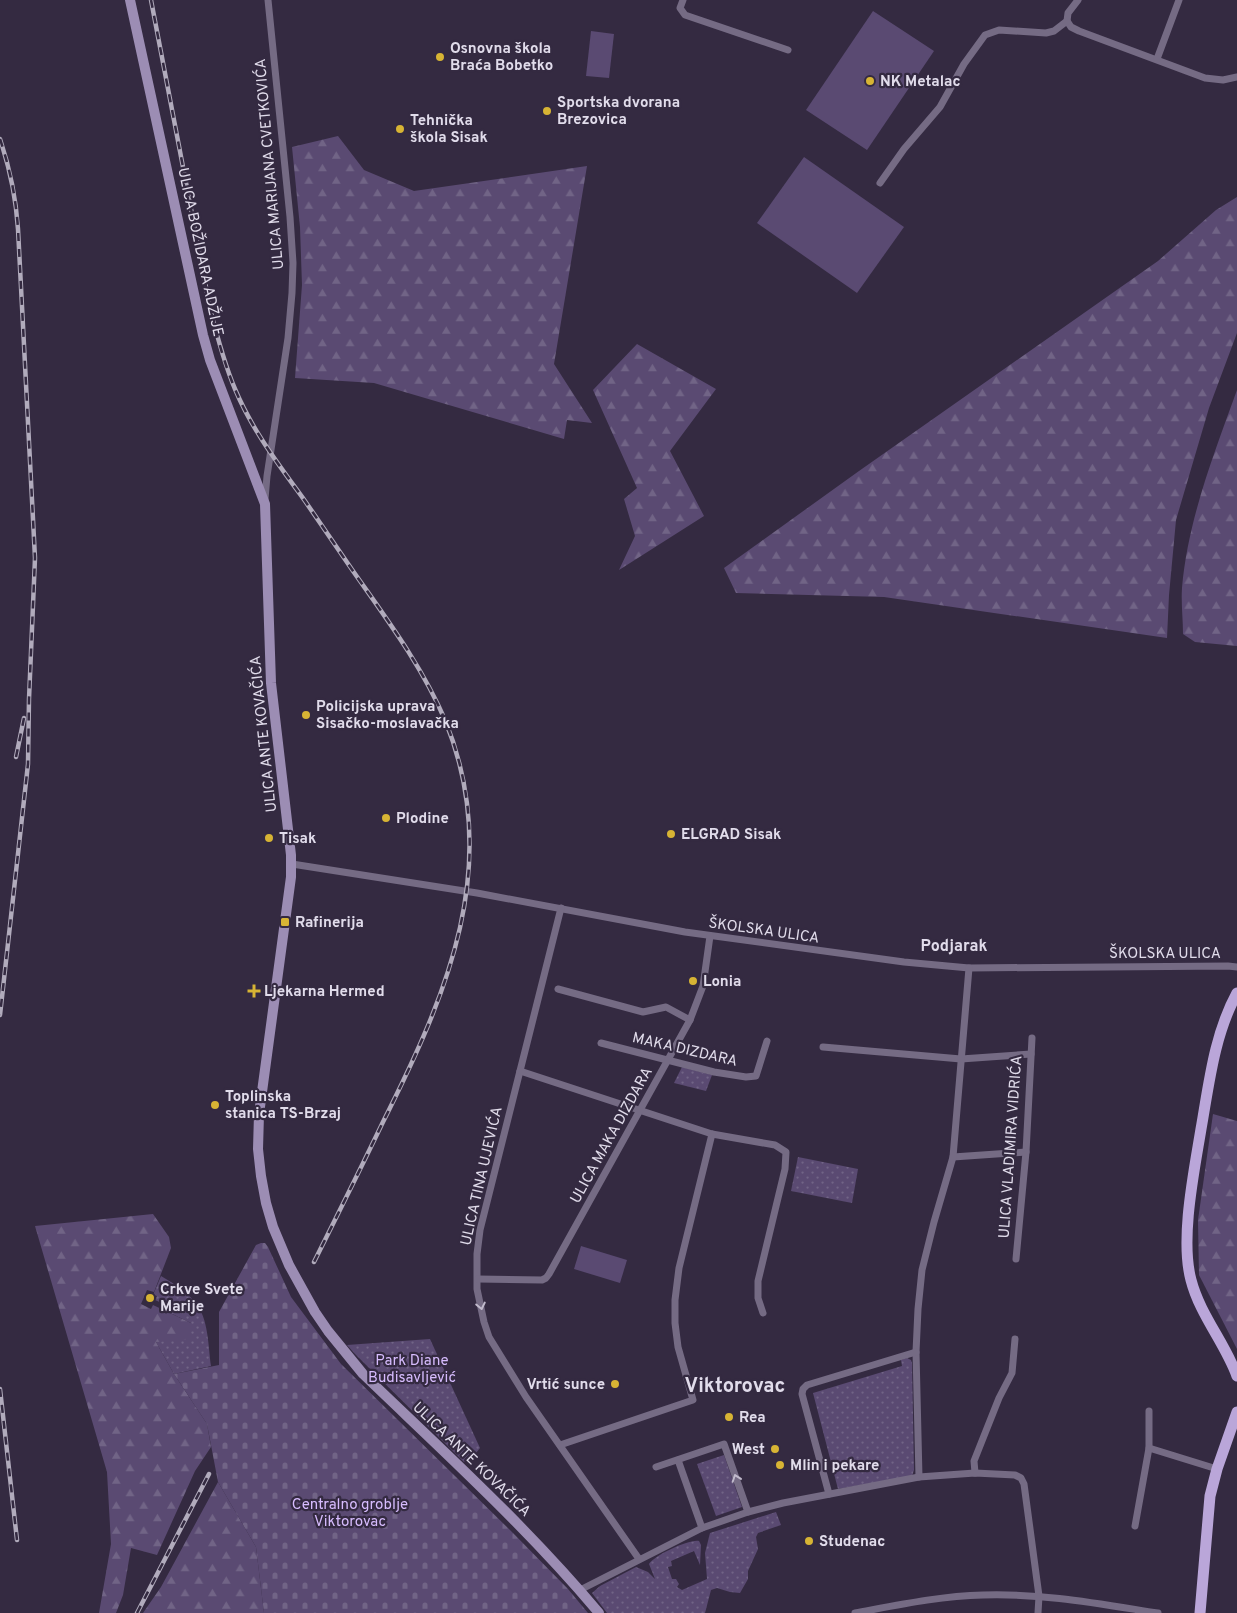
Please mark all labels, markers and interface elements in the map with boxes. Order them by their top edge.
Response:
place label: Osnovna škola Braća Bobetko [450,40,553,76]
marker: Osnovna škola Braća Bobetko [434,51,446,63]
street label: ULICA MARIJANA CVETKOVIĆA [250,57,289,270]
place label: NK Metalac [880,73,961,92]
marker: NK Metalac [864,75,876,87]
place label: Sportska dvorana Brezovica [557,94,680,130]
marker: Sportska dvorana Brezovica [541,105,553,117]
place label: Tehnička škola Sisak [410,112,488,148]
marker: Tehnička škola Sisak [394,123,406,135]
street label: ULICA BOŽIDARA ADŽIJE [172,166,228,338]
street label: ULICA ANTE KOVAČIĆA [245,655,282,813]
place label: Policijska uprava Sisačko-moslavačka [316,698,459,734]
marker: Policijska uprava Sisačko-moslavačka [300,709,312,721]
place label: Plodine [396,810,449,829]
marker: Plodine [380,812,392,824]
place label: ELGRAD Sisak [681,826,781,845]
marker: ELGRAD Sisak [665,828,677,840]
place label: Tisak [279,830,316,849]
marker: Tisak [263,832,275,844]
street label: ŠKOLSKA ULICA [707,912,821,949]
place label: Rafinerija [295,914,364,933]
marker: Rafinerija [279,916,291,928]
district label: Podjarak [921,937,987,957]
street label: ŠKOLSKA ULICA [1109,943,1221,964]
place label: Lonia [703,973,741,992]
marker: Lonia [687,975,699,987]
place label: Ljekarna Hermed [264,983,385,1002]
marker: Ljekarna Hermed [248,985,260,997]
street label: MAKA DIZDARA [630,1029,739,1072]
street label: ULICA VLADIMIRA VIDRIĆA [994,1055,1027,1239]
street label: ULICA MAKA DIZDARA [567,1064,658,1207]
place label: Toplinska stanica TS-Brzaj [225,1088,341,1124]
marker: Toplinska stanica TS-Brzaj [209,1099,221,1111]
street label: ULICA TINA UJEVIĆA [455,1105,508,1248]
place label: Crkve Svete Marije [160,1281,243,1317]
marker: Crkve Svete Marije [144,1292,156,1304]
one-way arrow [475,1302,486,1311]
park label: Park Diane Budisavljević [368,1352,456,1388]
district label: Viktorovac [685,1374,785,1400]
place label: Vrtić sunce [526,1376,605,1395]
marker: Vrtić sunce [609,1378,621,1390]
street label: ULICA ANTE KOVAČIĆA [408,1397,536,1522]
place label: Rea [739,1409,766,1428]
marker: Rea [723,1411,735,1423]
place label: West [732,1441,765,1460]
marker: West [769,1443,781,1455]
place label: Mlin i pekare [790,1457,879,1476]
marker: Mlin i pekare [774,1459,786,1471]
one-way arrow [732,1474,742,1482]
park label: Centralno groblje Viktorovac [292,1496,408,1532]
place label: Studenac [819,1533,885,1552]
marker: Studenac [803,1535,815,1547]

